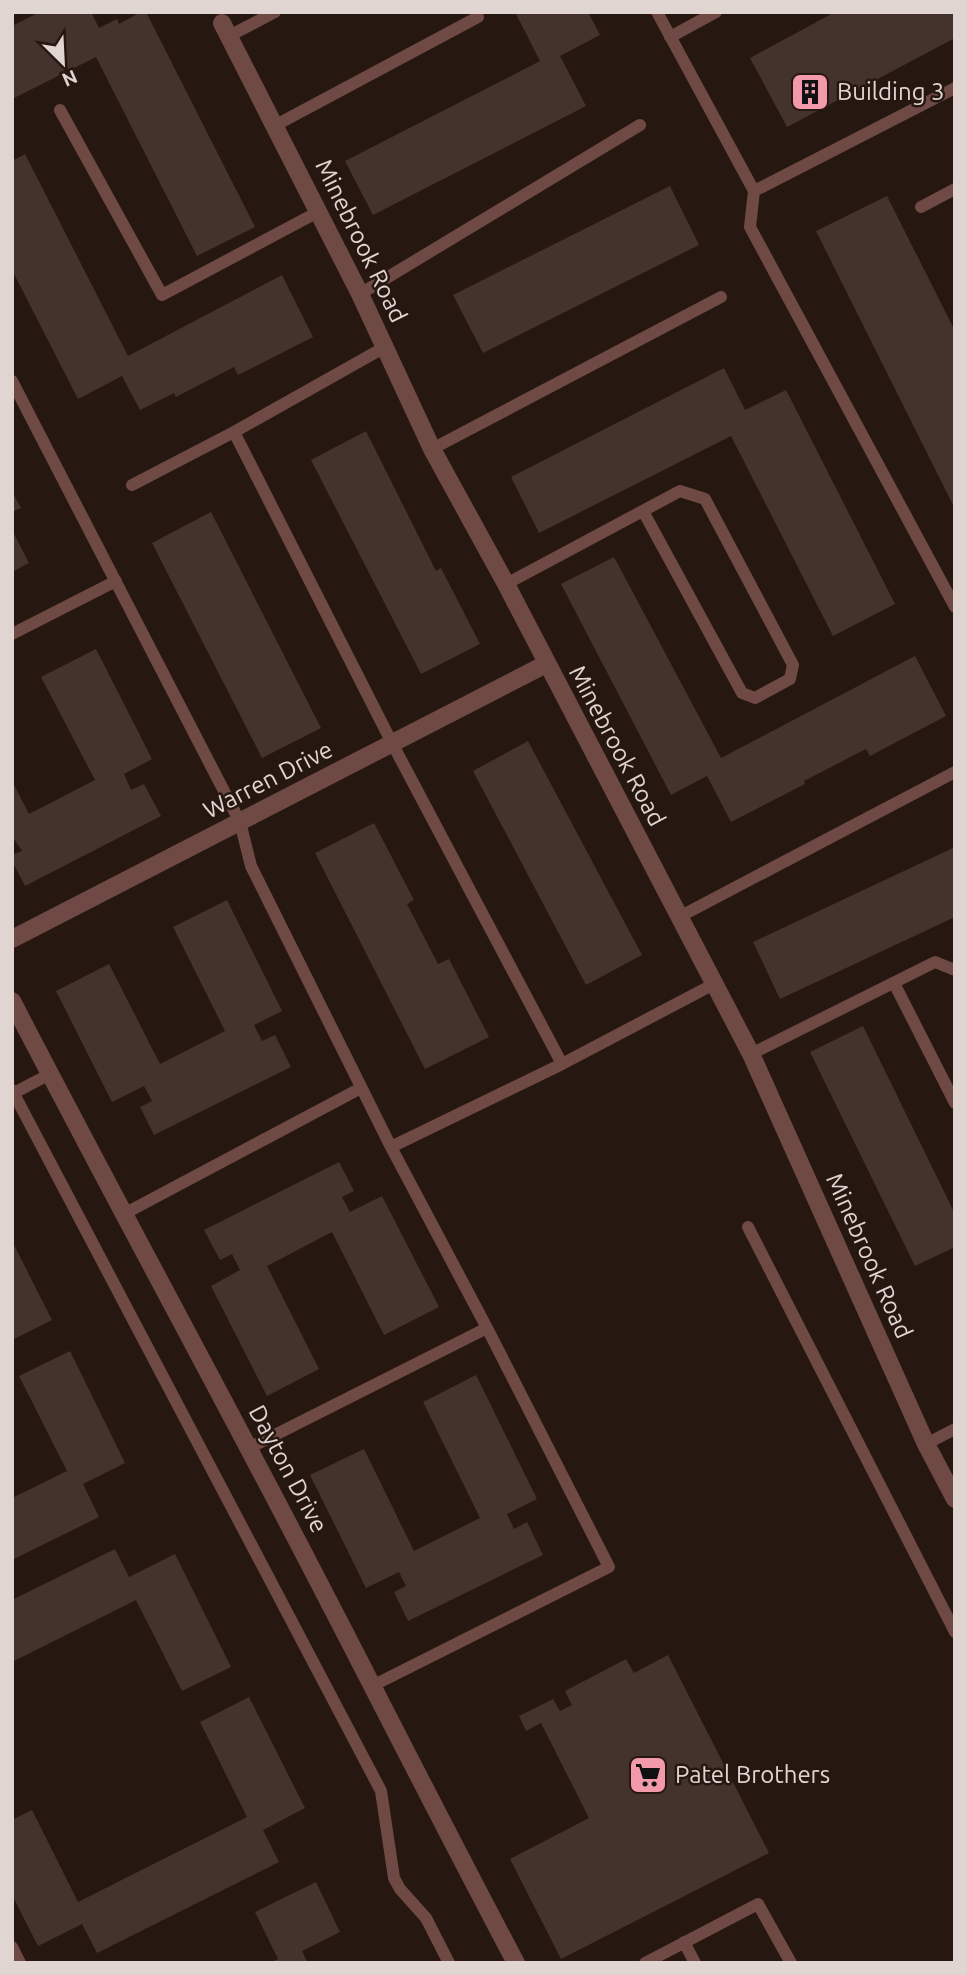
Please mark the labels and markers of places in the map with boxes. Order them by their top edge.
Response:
building icon: Building 3 [789,71,831,113]
place label: Building 3 [837,78,944,105]
supermarket icon: Patel Brothers [627,1754,669,1796]
place label: Patel Brothers [675,1761,830,1788]

